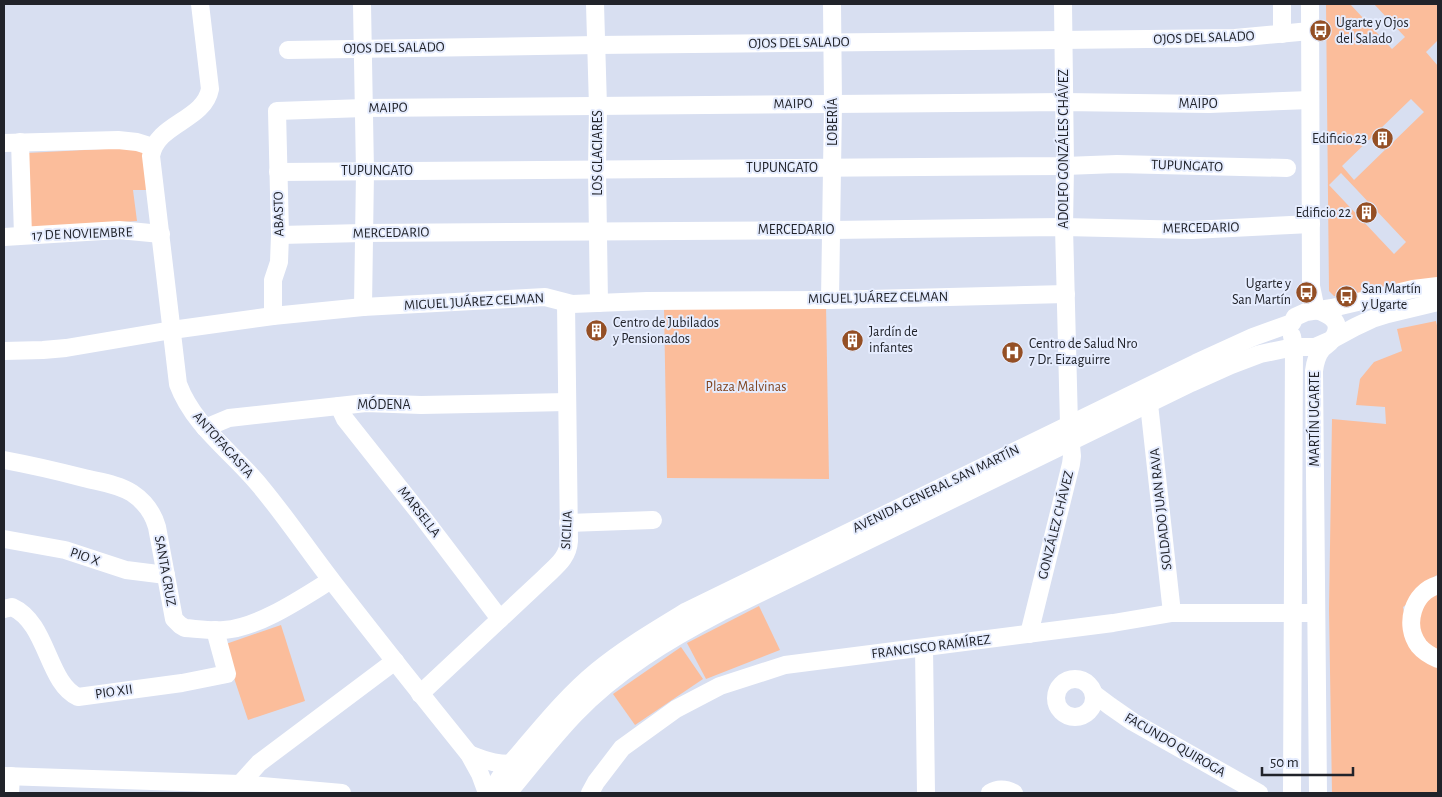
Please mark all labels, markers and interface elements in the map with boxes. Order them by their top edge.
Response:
place label: Ugarte y Ojos del Salado [1336,16,1409,46]
bus stop icon: Ugarte y Ojos del Salado [1308,19,1332,43]
street label: OJOS DEL SALADO [1153,29,1255,47]
street label: OJOS DEL SALADO [748,35,850,51]
street label: OJOS DEL SALADO [343,40,445,56]
street label: ADOLFO GONZÁLES CHÁVEZ [1054,69,1071,229]
street label: MAIPO [773,97,813,111]
street label: MAIPO [1178,97,1218,111]
street label: LOBERÍA [823,98,840,146]
street label: MAIPO [368,101,408,115]
street label: LOS GLACIARES [591,110,605,196]
building icon: Edificio 23 [1371,127,1395,151]
place label: Edificio 23 [1312,132,1367,146]
street label: TUPUNGATO [1151,158,1223,174]
street label: TUPUNGATO [746,161,818,175]
street label: TUPUNGATO [341,164,413,178]
street label: ABASTO [272,191,286,237]
building icon: Edificio 22 [1355,201,1379,225]
place label: Edificio 22 [1296,206,1351,220]
street label: MERCEDARIO [1163,220,1240,236]
street label: MERCEDARIO [758,223,834,237]
street label: 17 DE NOVIEMBRE [32,225,133,243]
street label: MERCEDARIO [353,225,430,241]
place label: Ugarte y San Martín [1232,277,1291,307]
bus stop icon: Ugarte y San Martín [1295,280,1319,304]
place label: San Martín y Ugarte [1361,282,1421,312]
bus stop icon: San Martín y Ugarte [1334,285,1358,309]
street label: MIGUEL JUÁREZ CELMAN [808,287,948,306]
street label: MIGUEL JUÁREZ CELMAN [403,288,544,313]
place label: Centro de Jubilados y Pensionados [612,316,719,346]
building icon: Centro de Jubilados y Pensionados [585,319,609,343]
place label: Jardín de infantes [869,325,918,355]
building icon: Jardín de infantes [841,328,865,352]
place label: Centro de Salud Nro 7 Dr. Eizaguirre [1029,337,1138,367]
hospital icon: Centro de Salud Nro 7 Dr. Eizaguirre [1001,340,1025,364]
street label: MARTÍN UGARTE [1305,371,1322,467]
park label: Plaza Malvinas [706,380,786,394]
street label: MÓDENA [357,395,411,412]
street label: ANTOFAGASTA [190,409,256,481]
street label: AVENIDA GENERAL SAN MARTÍN [849,440,1022,536]
street label: SOLDADO JUAN RAVA [1148,447,1174,571]
street label: GONZÁLEZ CHÁVEZ [1033,469,1076,581]
street label: MARSELLA [395,484,443,540]
street label: SICILIA [559,510,575,550]
street label: SANTA CRUZ [152,535,178,607]
street label: PIO X [68,545,102,569]
street label: FRANCISCO RAMÍREZ [870,630,991,661]
street label: PIO XII [94,682,134,702]
street label: FACUNDO QUIROGA [1122,710,1228,780]
scale bar [1262,744,1353,776]
text: 50 m [1270,755,1299,770]

